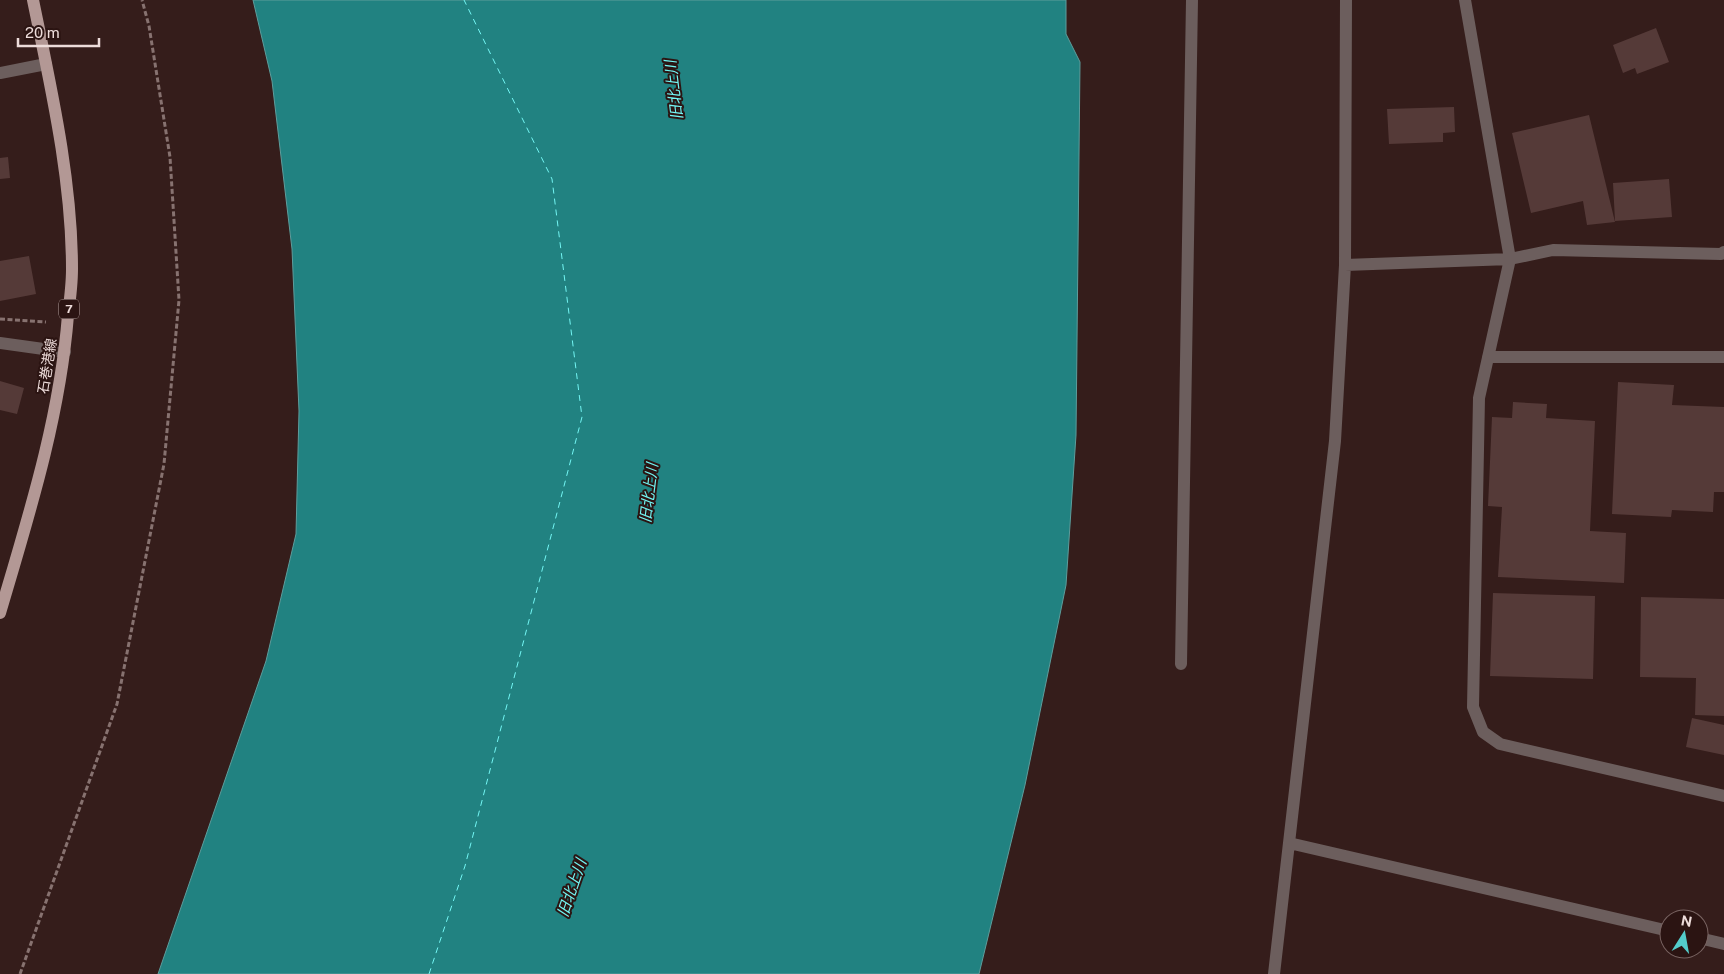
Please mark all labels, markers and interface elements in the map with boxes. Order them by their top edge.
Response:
scale bar [18,15,99,47]
text: 20 m [25,24,60,41]
water label: 旧北上川 [661,57,686,121]
road number: 7 [59,300,79,318]
street label: 石巻港線 [35,337,59,395]
water label: 旧北上川 [636,460,661,524]
water label: 旧北上川 [554,855,590,919]
north arrow [1659,909,1709,959]
text: N [1680,912,1693,930]

